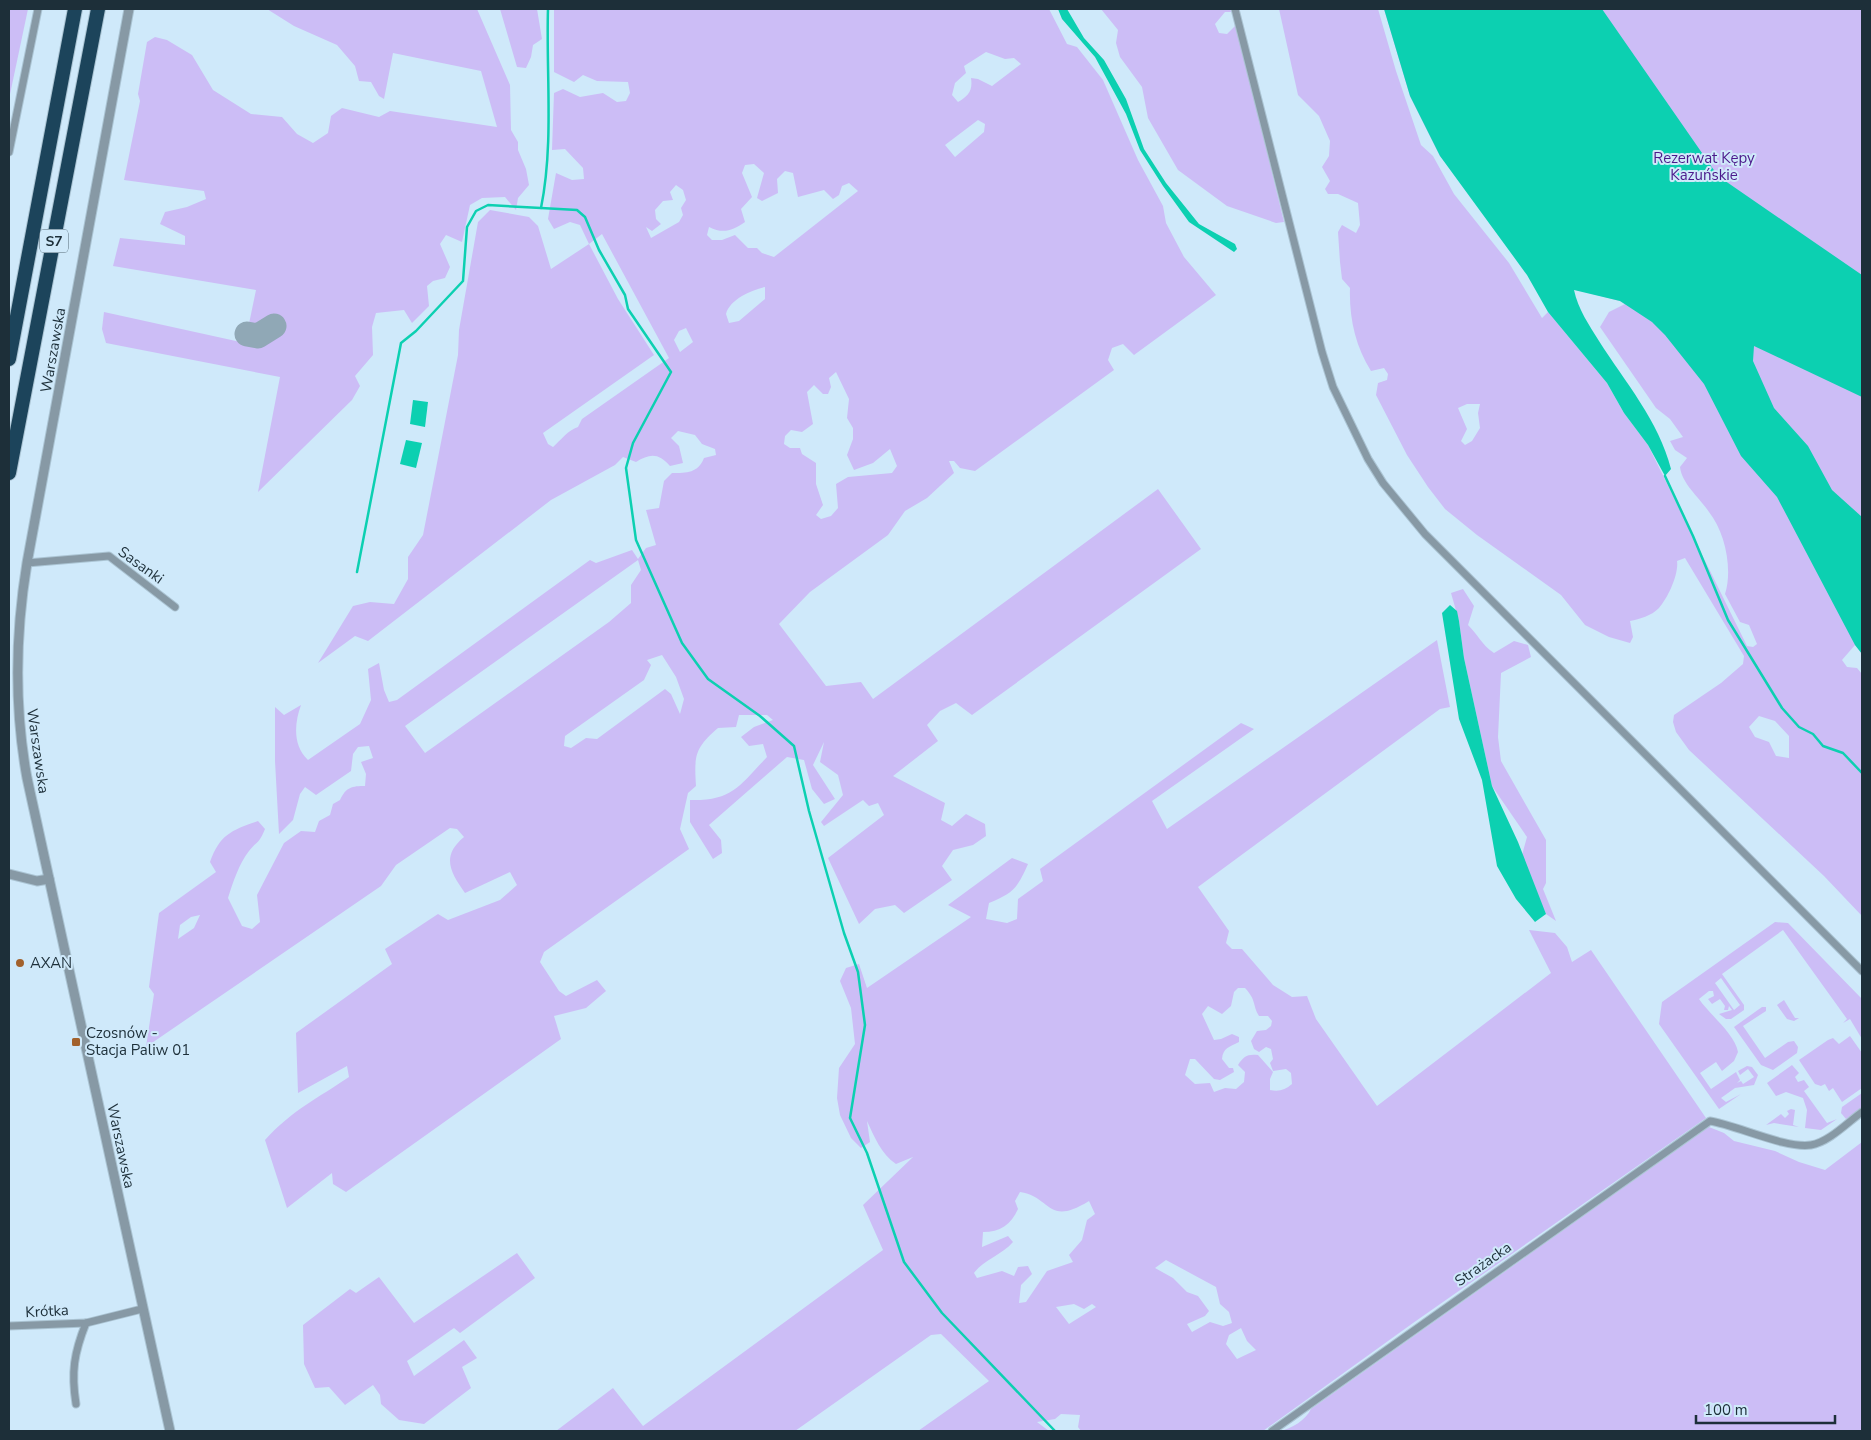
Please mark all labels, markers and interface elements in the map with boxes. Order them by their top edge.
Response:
park label: Rezerwat Kępy Kazuńskie [1653,148,1755,185]
road number: S7 [40,230,68,252]
street label: Warszawska [36,306,70,394]
street label: Sasanki [114,542,168,588]
street label: Warszawska [22,707,54,795]
place label: AXAN [30,953,72,973]
marker: AXAN [14,957,26,969]
place label: Czosnów - Stacja Paliw 01 [86,1023,190,1060]
marker: Czosnów - Stacja Paliw 01 [70,1036,82,1048]
street label: Warszawska [102,1102,140,1190]
street label: Strażacka [1451,1237,1515,1291]
street label: Krótka [25,1300,69,1322]
scale bar [1696,1392,1835,1424]
text: 100 m [1704,1400,1748,1420]

